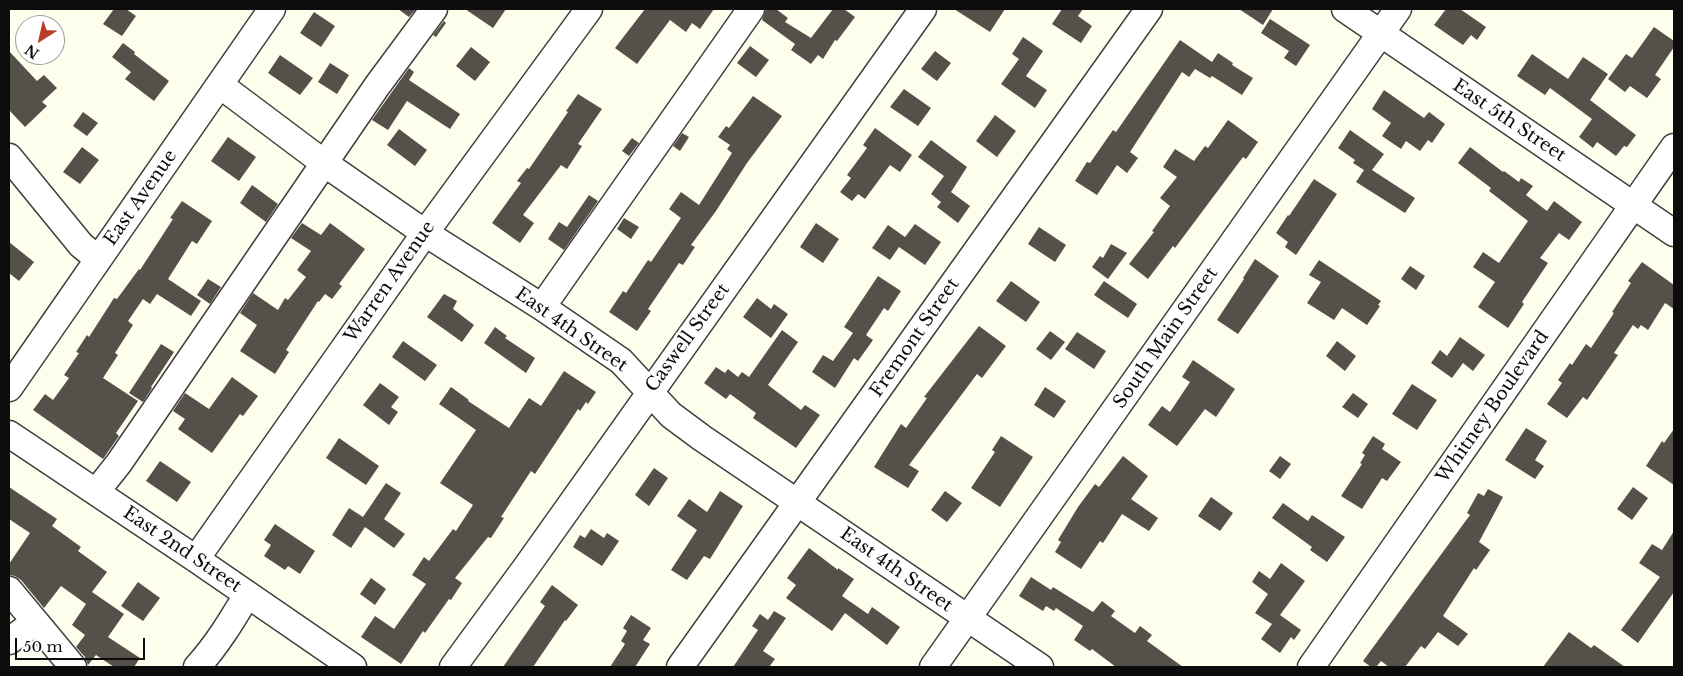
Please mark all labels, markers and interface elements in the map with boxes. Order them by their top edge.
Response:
north arrow [15,15,65,65]
text: N [21,40,43,63]
street label: East 5th Street [1448,75,1570,167]
street label: East Avenue [100,146,182,250]
street label: Warren Avenue [340,217,440,347]
street label: South Main Street [1109,263,1223,413]
street label: Fremont Street [866,274,964,402]
street label: Caswell Street [641,280,735,396]
street label: East 4th Street [511,283,631,377]
street label: Whitney Boulevard [1432,327,1554,487]
street label: East 2nd Street [119,502,245,598]
street label: East 4th Street [836,523,956,617]
scale bar [18,628,148,660]
text: 50 m [23,637,63,656]

